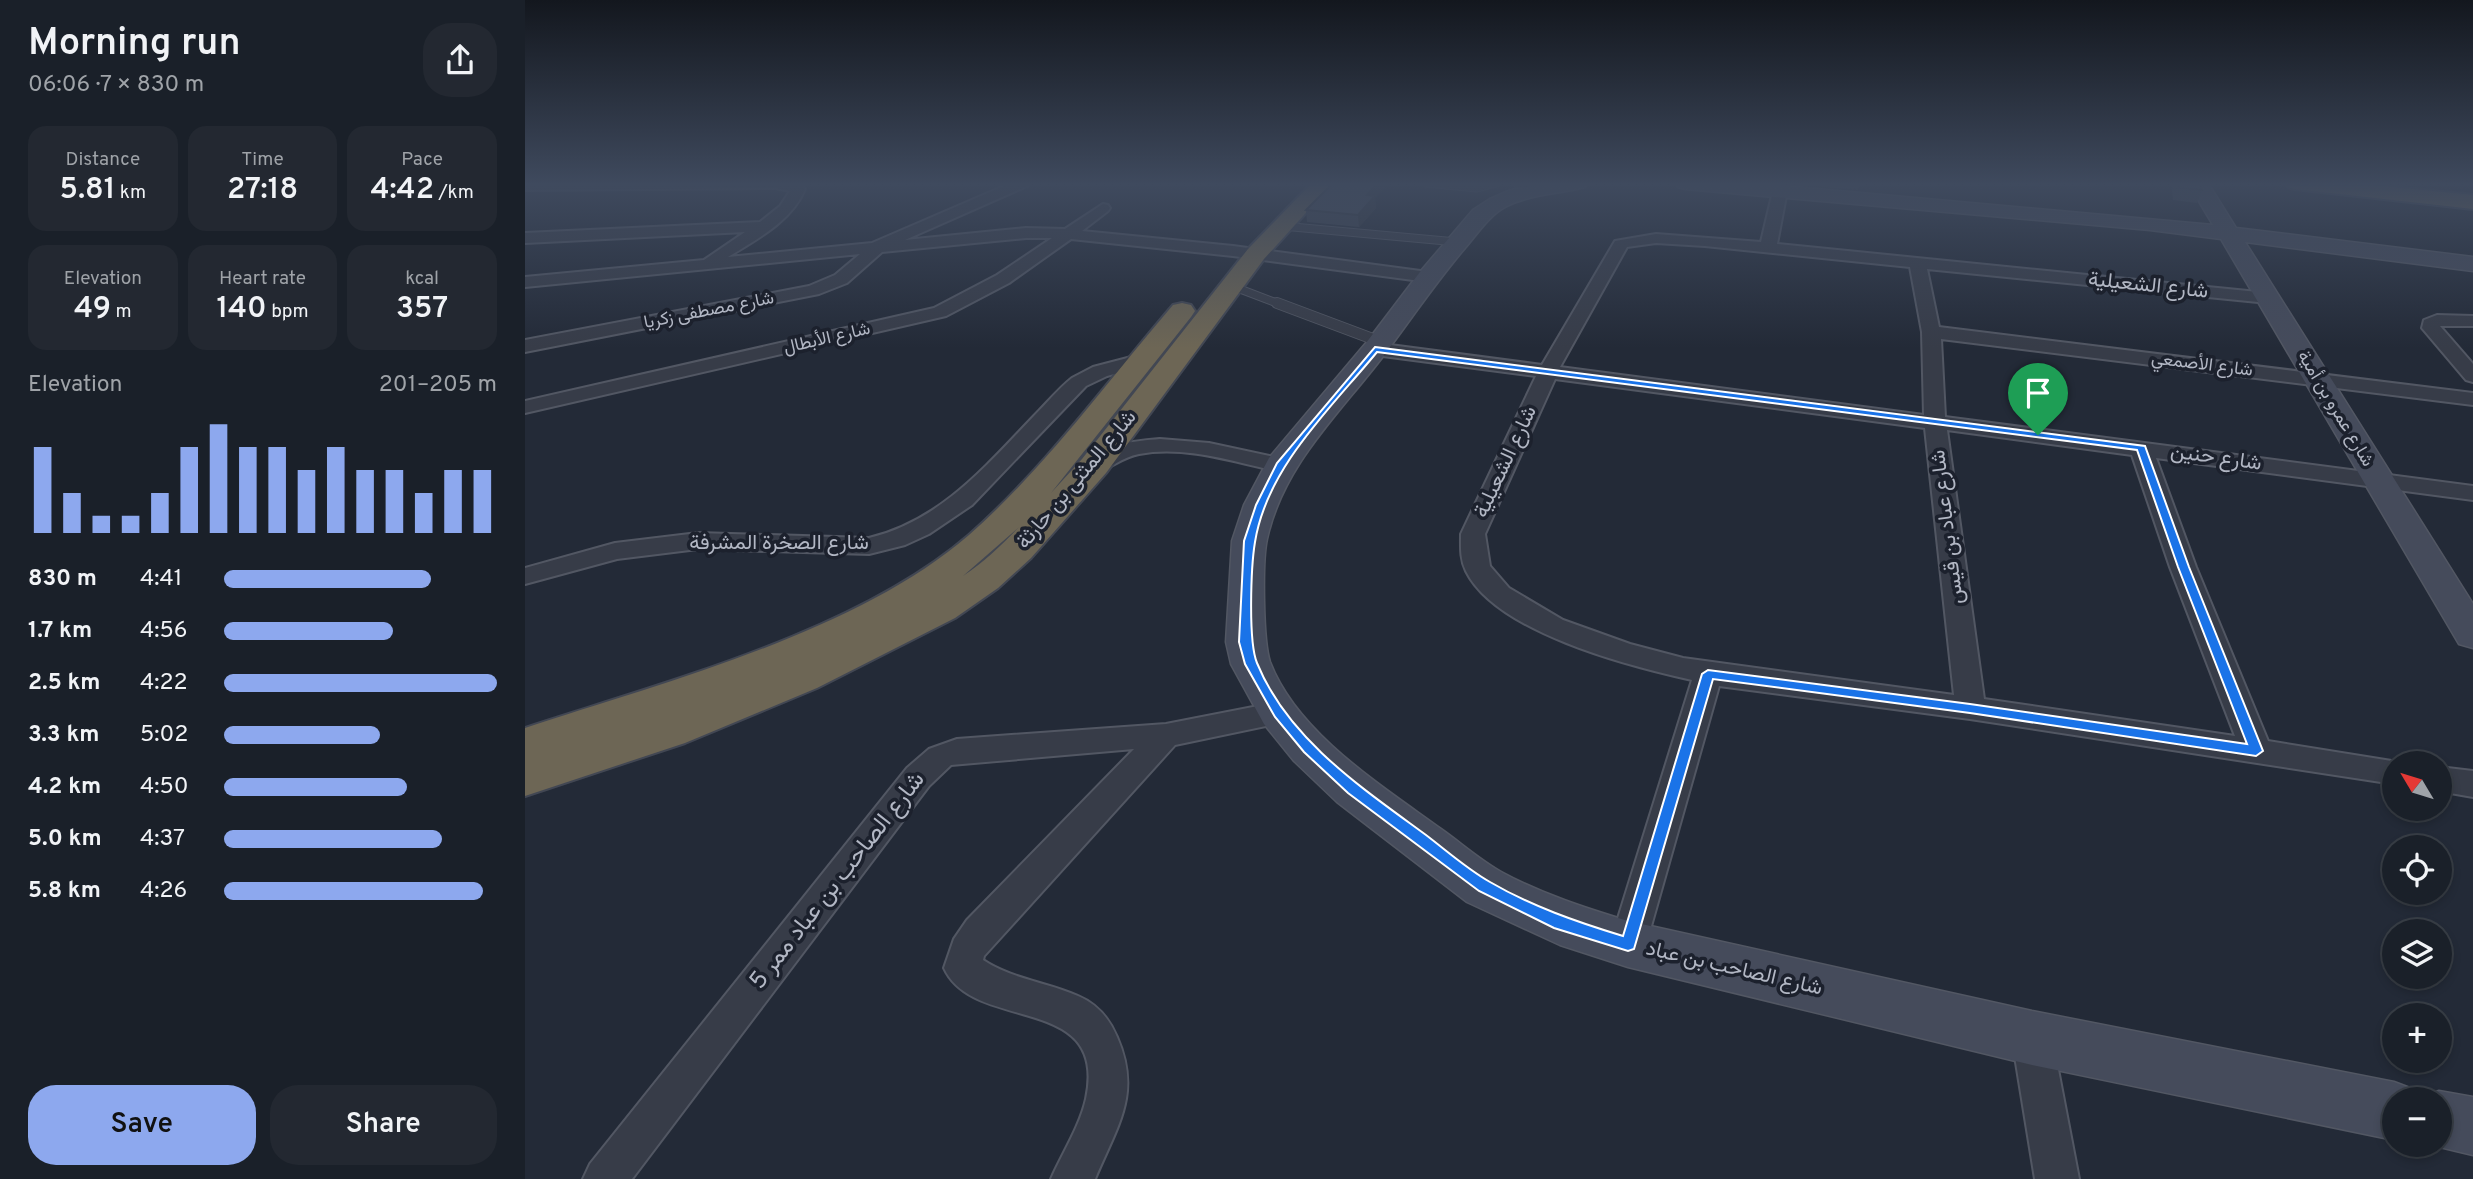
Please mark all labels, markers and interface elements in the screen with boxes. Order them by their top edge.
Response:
text: Morning run [28,20,241,69]
button: share [423,23,497,97]
text: 06:06 · 7 × 830 m [28,71,204,100]
text: Distance [66,148,140,172]
text: Time [241,148,284,172]
text: Pace [401,148,443,172]
text: 5.81 [59,172,115,209]
text: 27:18 [227,172,298,209]
text: 4:42 [370,172,434,209]
text: km [115,181,146,205]
text: /km [434,181,474,205]
street label: شارع الشعيلية [2087,266,2209,306]
text: Elevation [64,267,142,291]
text: Heart rate [219,267,306,291]
text: kcal [405,267,439,291]
street label: شارع مصطفى زكريا [642,287,776,335]
text: 49 [74,291,111,328]
text: 140 [217,291,267,328]
text: 357 [396,291,448,328]
text: m [111,300,132,324]
text: bpm [267,300,308,324]
street label: شارع الأبطال [781,318,873,360]
street label: شارع الأصمعي [2150,347,2254,385]
street label: شارع عمرو بن أمية [2291,347,2379,471]
pin [2008,363,2068,435]
text: Elevation [28,371,123,400]
text: 201–205 m [379,371,497,400]
icon: arrive [2019,374,2057,412]
street label: شارع الشعيلية [1468,402,1544,522]
street label: شارع المثنى بن حارثة [1011,405,1143,555]
street label: شارع حنين [2169,438,2263,478]
street label: شارع عباد بن قيس [1925,448,1971,606]
street label: شارع الصخرة المشرفة [689,530,869,557]
text: 830 m [28,565,97,594]
text: 4:41 [140,565,182,594]
text: 1.7 km [28,617,92,646]
text: 4:56 [140,617,187,646]
text: 2.5 km [28,669,101,698]
text: 4:22 [140,669,188,698]
text: 3.3 km [28,721,99,750]
text: 5:02 [140,721,188,750]
north arrow [2382,751,2452,821]
map controls [2382,751,2452,1157]
street label: شارع الصاحب بن عباد ممر 5 [744,766,932,996]
text: 4.2 km [28,773,101,802]
text: 4:50 [140,773,188,802]
text: 5.0 km [28,825,102,854]
text: 4:37 [140,825,185,854]
button: locate [2382,835,2452,905]
text: 5.8 km [28,877,101,906]
text: 4:26 [140,877,187,906]
button: layers [2382,919,2452,989]
street label: شارع الصاحب بن عباد [1643,936,1825,1002]
button: + [2382,1003,2452,1073]
button: Save [28,1085,256,1165]
button: Share [270,1085,497,1165]
button: − [2382,1087,2452,1157]

